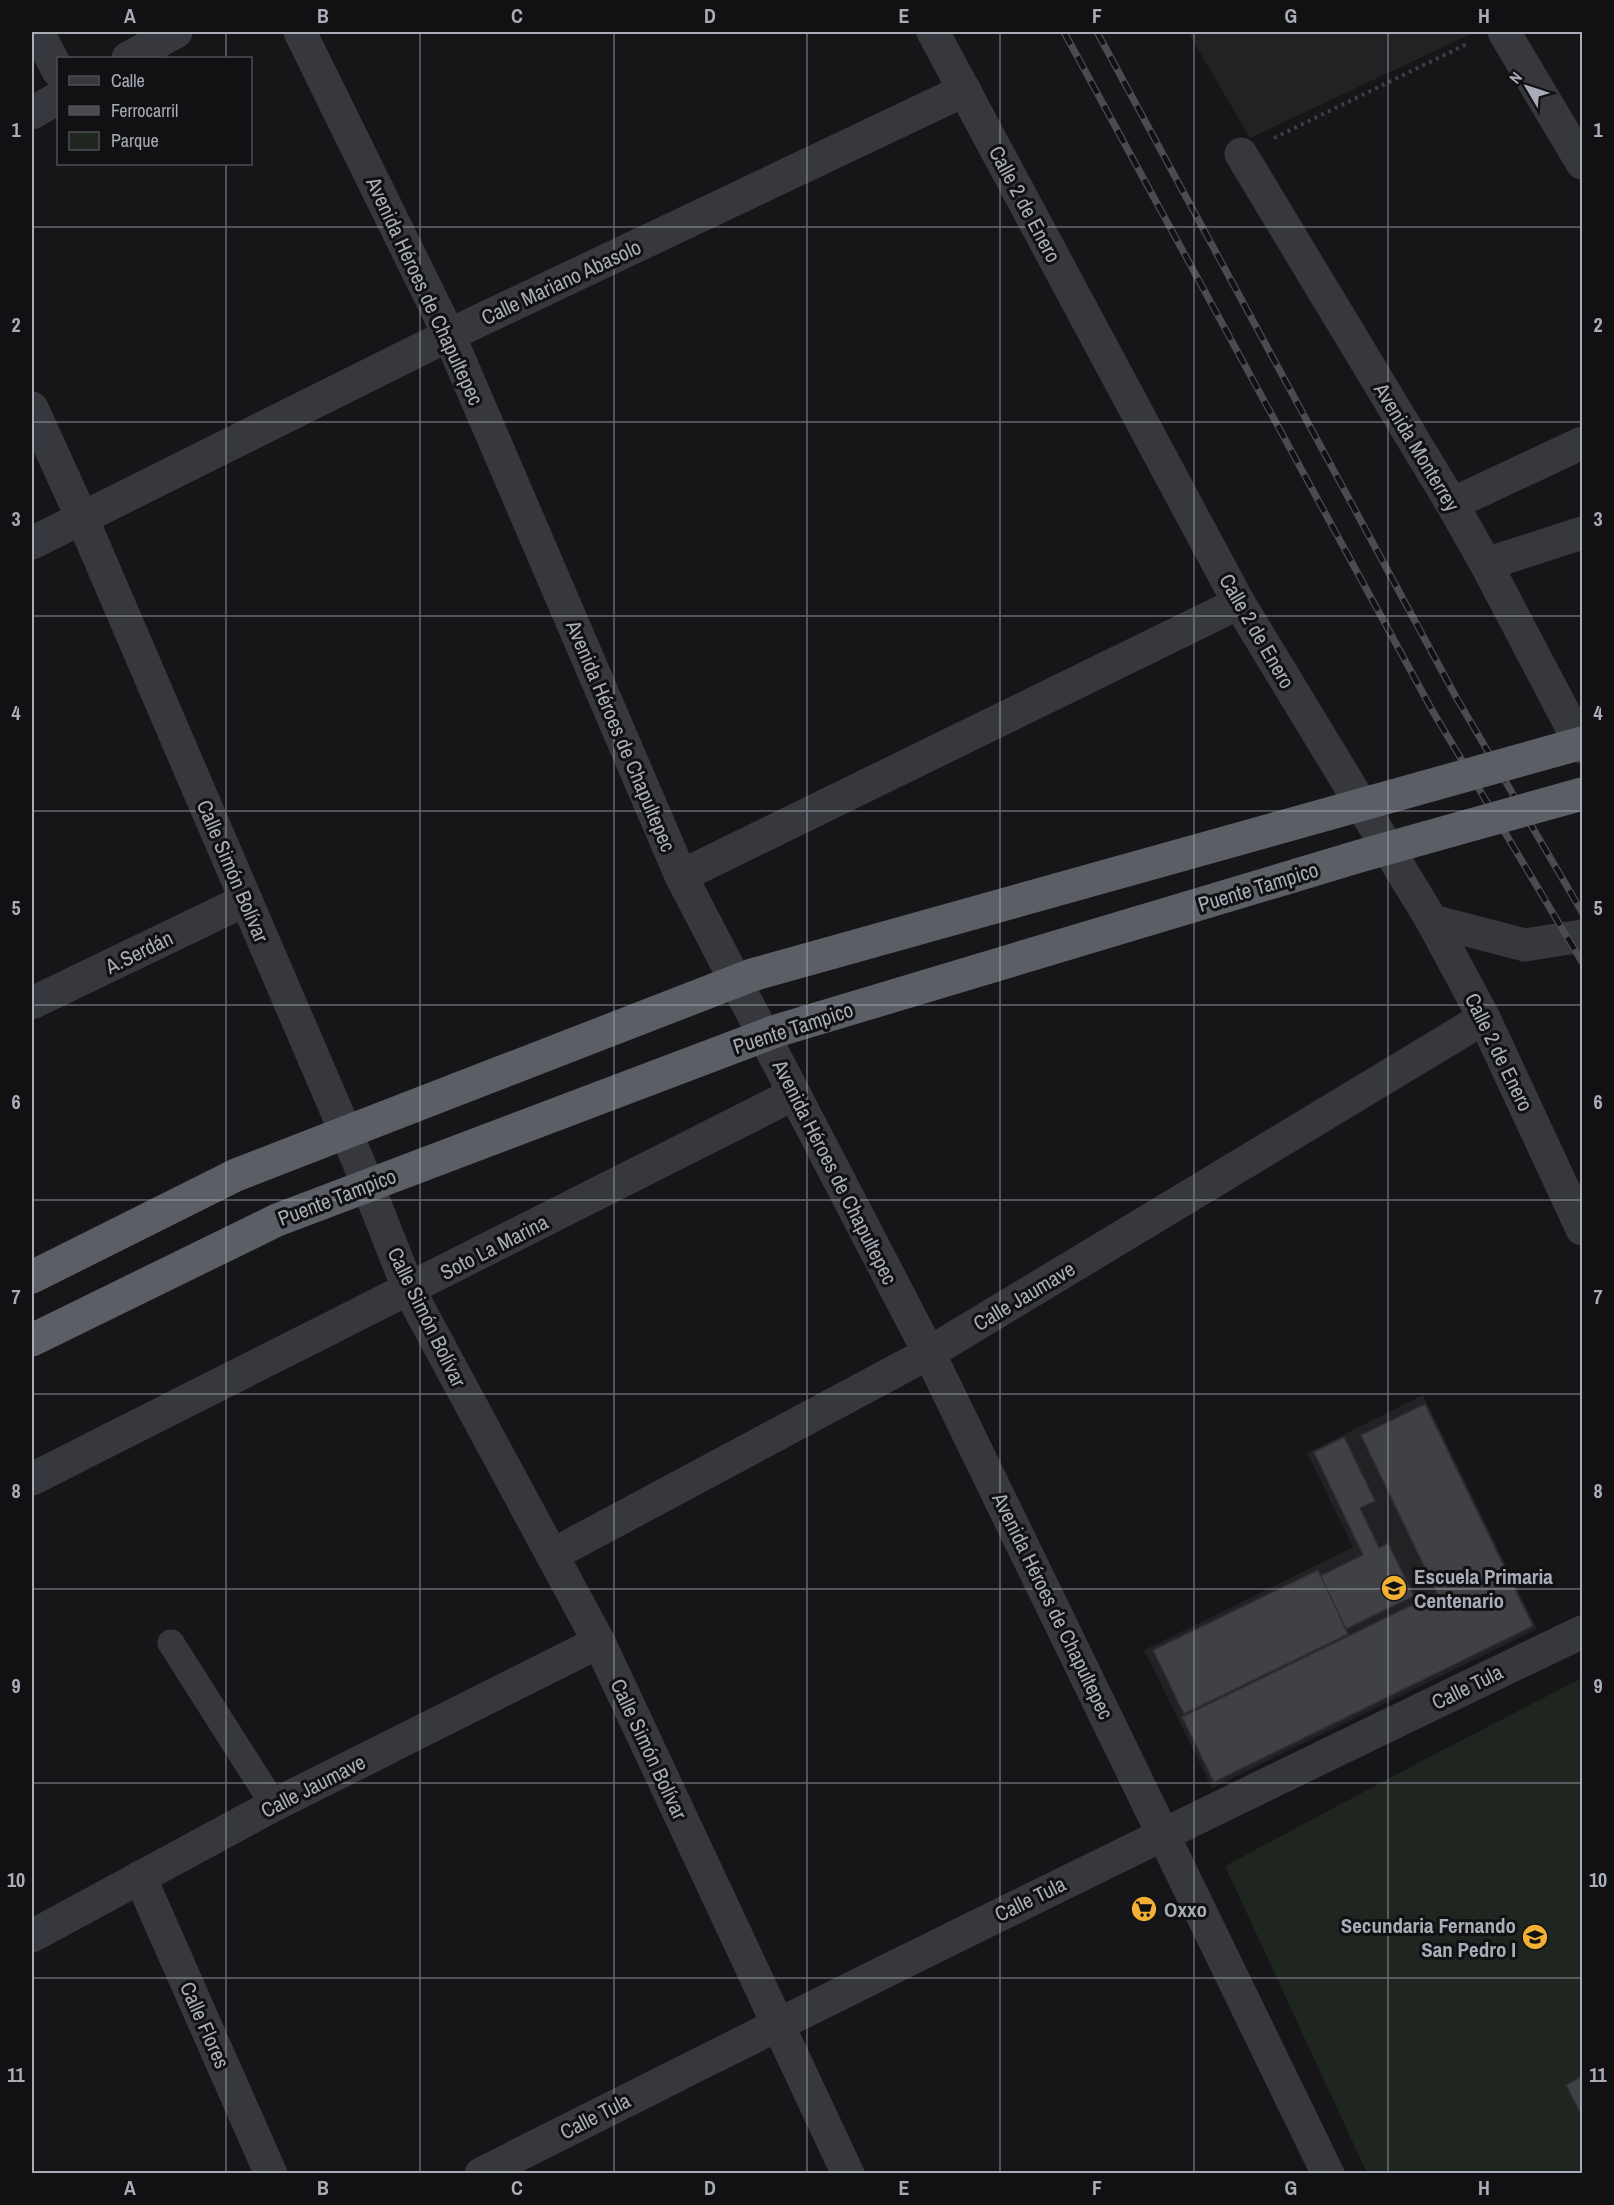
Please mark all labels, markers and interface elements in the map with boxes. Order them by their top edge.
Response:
text: A [124,2,136,29]
text: B [317,2,329,29]
text: C [511,2,523,29]
text: D [704,2,716,29]
text: E [899,2,910,29]
text: F [1092,2,1102,29]
text: G [1285,2,1297,29]
text: H [1478,2,1490,29]
legend [57,57,252,165]
north arrow [1497,57,1557,117]
text: N [1504,67,1527,88]
text: Calle [111,68,145,93]
text: Ferrocarril [111,98,178,123]
text: 1 [11,116,21,143]
text: 1 [1593,116,1603,143]
text: Parque [111,128,159,153]
street label: Calle 2 de Enero [982,141,1068,267]
street label: Avenida Héroes de Chapultepec [359,171,491,410]
street label: Calle Mariano Abasolo [476,232,646,332]
text: 2 [11,311,21,338]
text: 2 [1593,311,1603,338]
street label: Avenida Monterrey [1367,376,1467,517]
text: 3 [11,505,21,532]
text: 3 [1593,505,1603,532]
street label: Calle 2 de Enero [1212,568,1302,694]
street label: Avenida Héroes de Chapultepec [559,615,683,856]
text: 4 [11,699,21,726]
text: 4 [1593,699,1603,726]
street label: Calle Simón Bolívar [190,795,276,947]
street label: Puente Tampico [1194,855,1322,919]
text: 5 [11,894,21,921]
text: 5 [1593,894,1603,921]
street label: A.Serdán [99,923,178,981]
street label: Calle 2 de Enero [1458,988,1540,1116]
street label: Puente Tampico [729,995,857,1061]
street label: Avenida Héroes de Chapultepec [765,1054,904,1289]
text: 6 [11,1088,21,1115]
text: 6 [1593,1088,1603,1115]
street label: Puente Tampico [274,1161,400,1233]
street label: Soto La Marina [435,1207,553,1287]
street label: Calle Simón Bolívar [381,1242,474,1392]
street label: Calle Jaumave [968,1254,1080,1338]
text: 7 [11,1283,21,1310]
text: 7 [1593,1283,1603,1310]
text: 8 [11,1477,21,1504]
text: 8 [1593,1477,1603,1504]
street label: Avenida Héroes de Chapultepec [985,1487,1121,1724]
place label: Escuela Primaria Centenario [1414,1562,1553,1615]
school or university icon: Escuela Primaria Centenario [1379,1573,1409,1603]
street label: Calle Tula [1427,1657,1508,1717]
text: 9 [11,1672,21,1699]
text: 9 [1593,1672,1603,1699]
street label: Calle Simón Bolívar [604,1674,694,1824]
street label: Calle Jaumave [256,1747,370,1825]
text: 10 [7,1866,25,1893]
text: 10 [1589,1866,1607,1893]
street label: Calle Tula [990,1869,1071,1929]
supermarket icon: Oxxo [1129,1894,1159,1924]
place label: Oxxo [1164,1895,1207,1924]
place label: Secundaria Fernando San Pedro I [1341,1911,1516,1964]
school or university icon: Secundaria Fernando San Pedro I [1520,1922,1550,1952]
street label: Calle Flores [173,1977,237,2073]
text: 11 [7,2061,26,2088]
text: 11 [1589,2061,1608,2088]
street label: Calle Tula [555,2086,636,2146]
text: A [124,2174,136,2201]
text: B [317,2174,329,2201]
text: C [511,2174,523,2201]
text: D [704,2174,716,2201]
text: E [899,2174,910,2201]
text: F [1092,2174,1102,2201]
text: G [1285,2174,1297,2201]
text: H [1478,2174,1490,2201]

